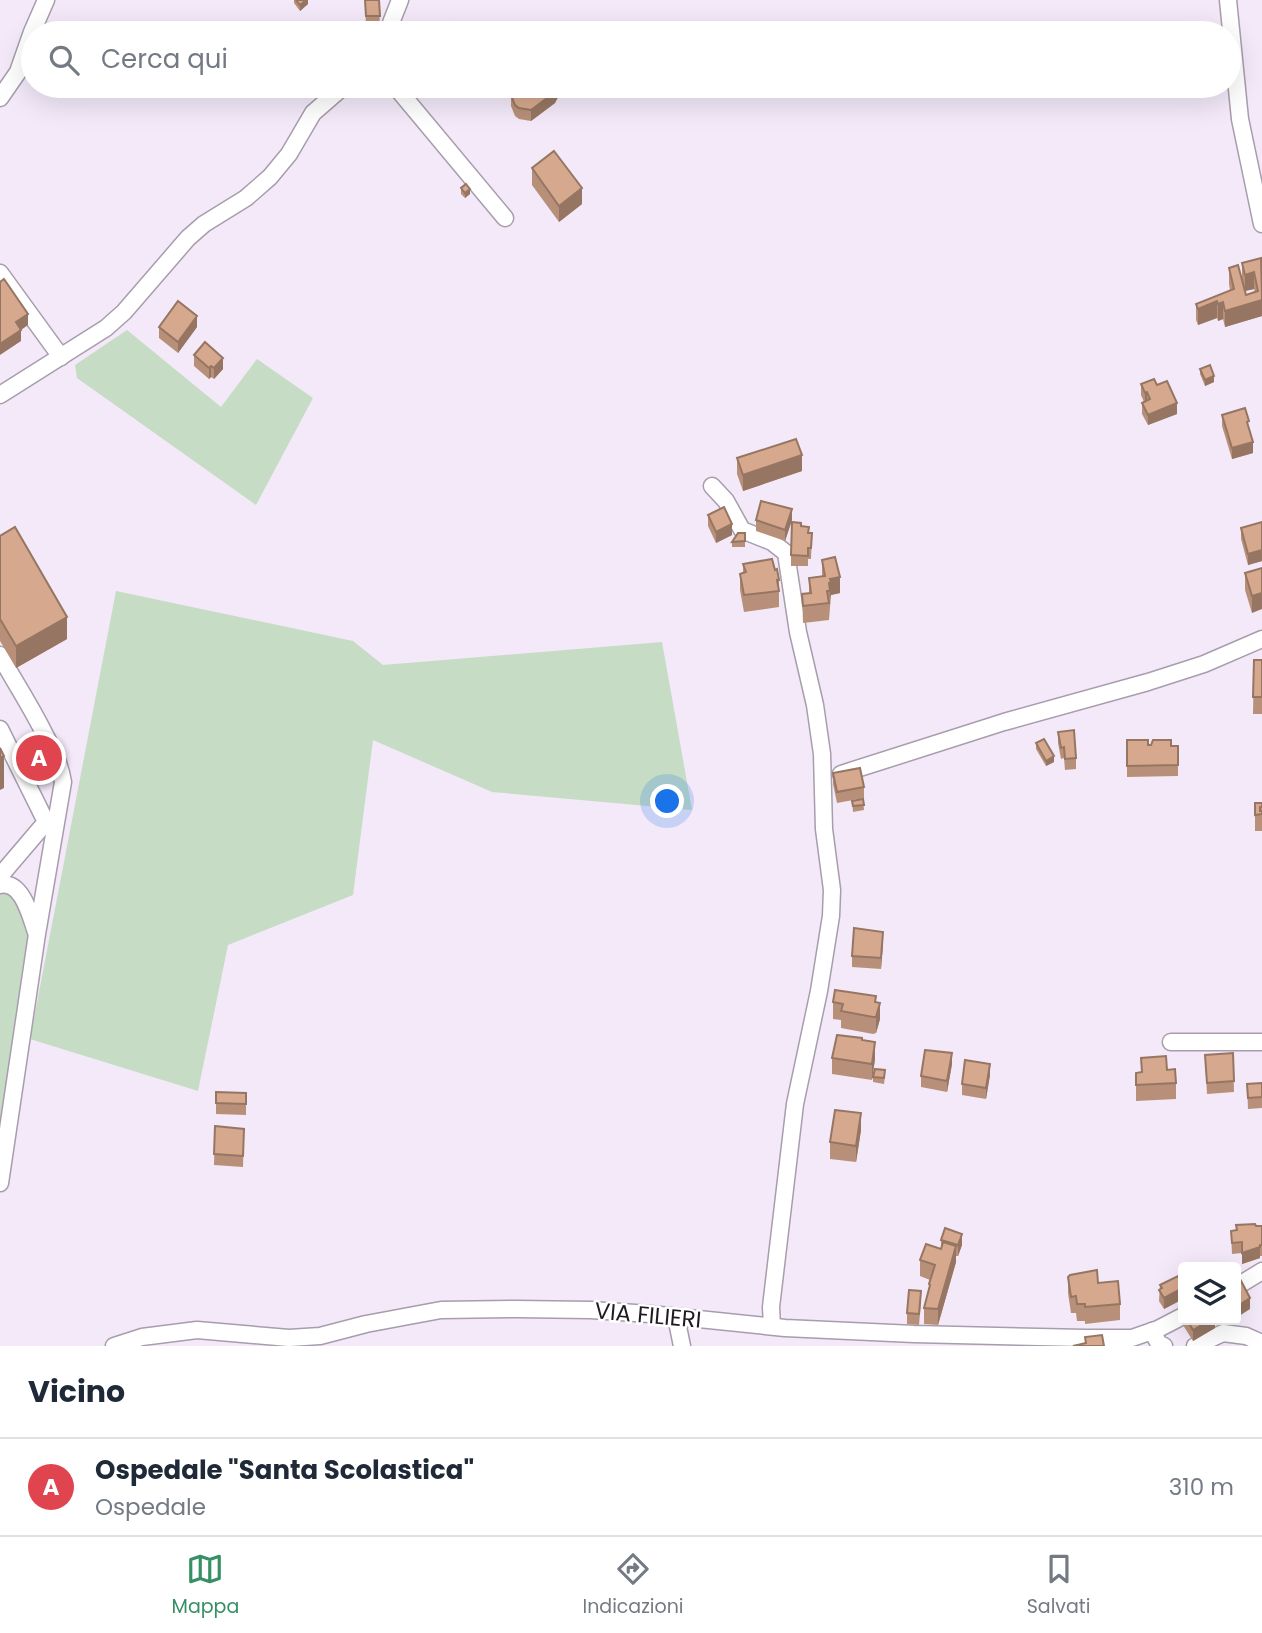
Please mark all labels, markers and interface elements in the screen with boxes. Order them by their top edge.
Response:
search box [21,21,1241,98]
icon: search [45,41,83,79]
text: Cerca qui [101,41,228,77]
pin: A [16,732,62,784]
your location [650,784,684,818]
map controls [1178,1262,1241,1325]
button: layers [1178,1262,1241,1325]
street label: VIA FILIERI [593,1294,703,1336]
text: Vicino [28,1370,125,1413]
text: Ospedale "Santa Scolastica" [95,1452,474,1488]
text: A [43,1471,59,1503]
text: 310 m [1169,1471,1234,1503]
text: Ospedale [95,1491,206,1523]
tab: Mappa [172,1550,239,1621]
tab: Indicazioni [582,1550,684,1621]
tab: Salvati [1027,1550,1090,1621]

